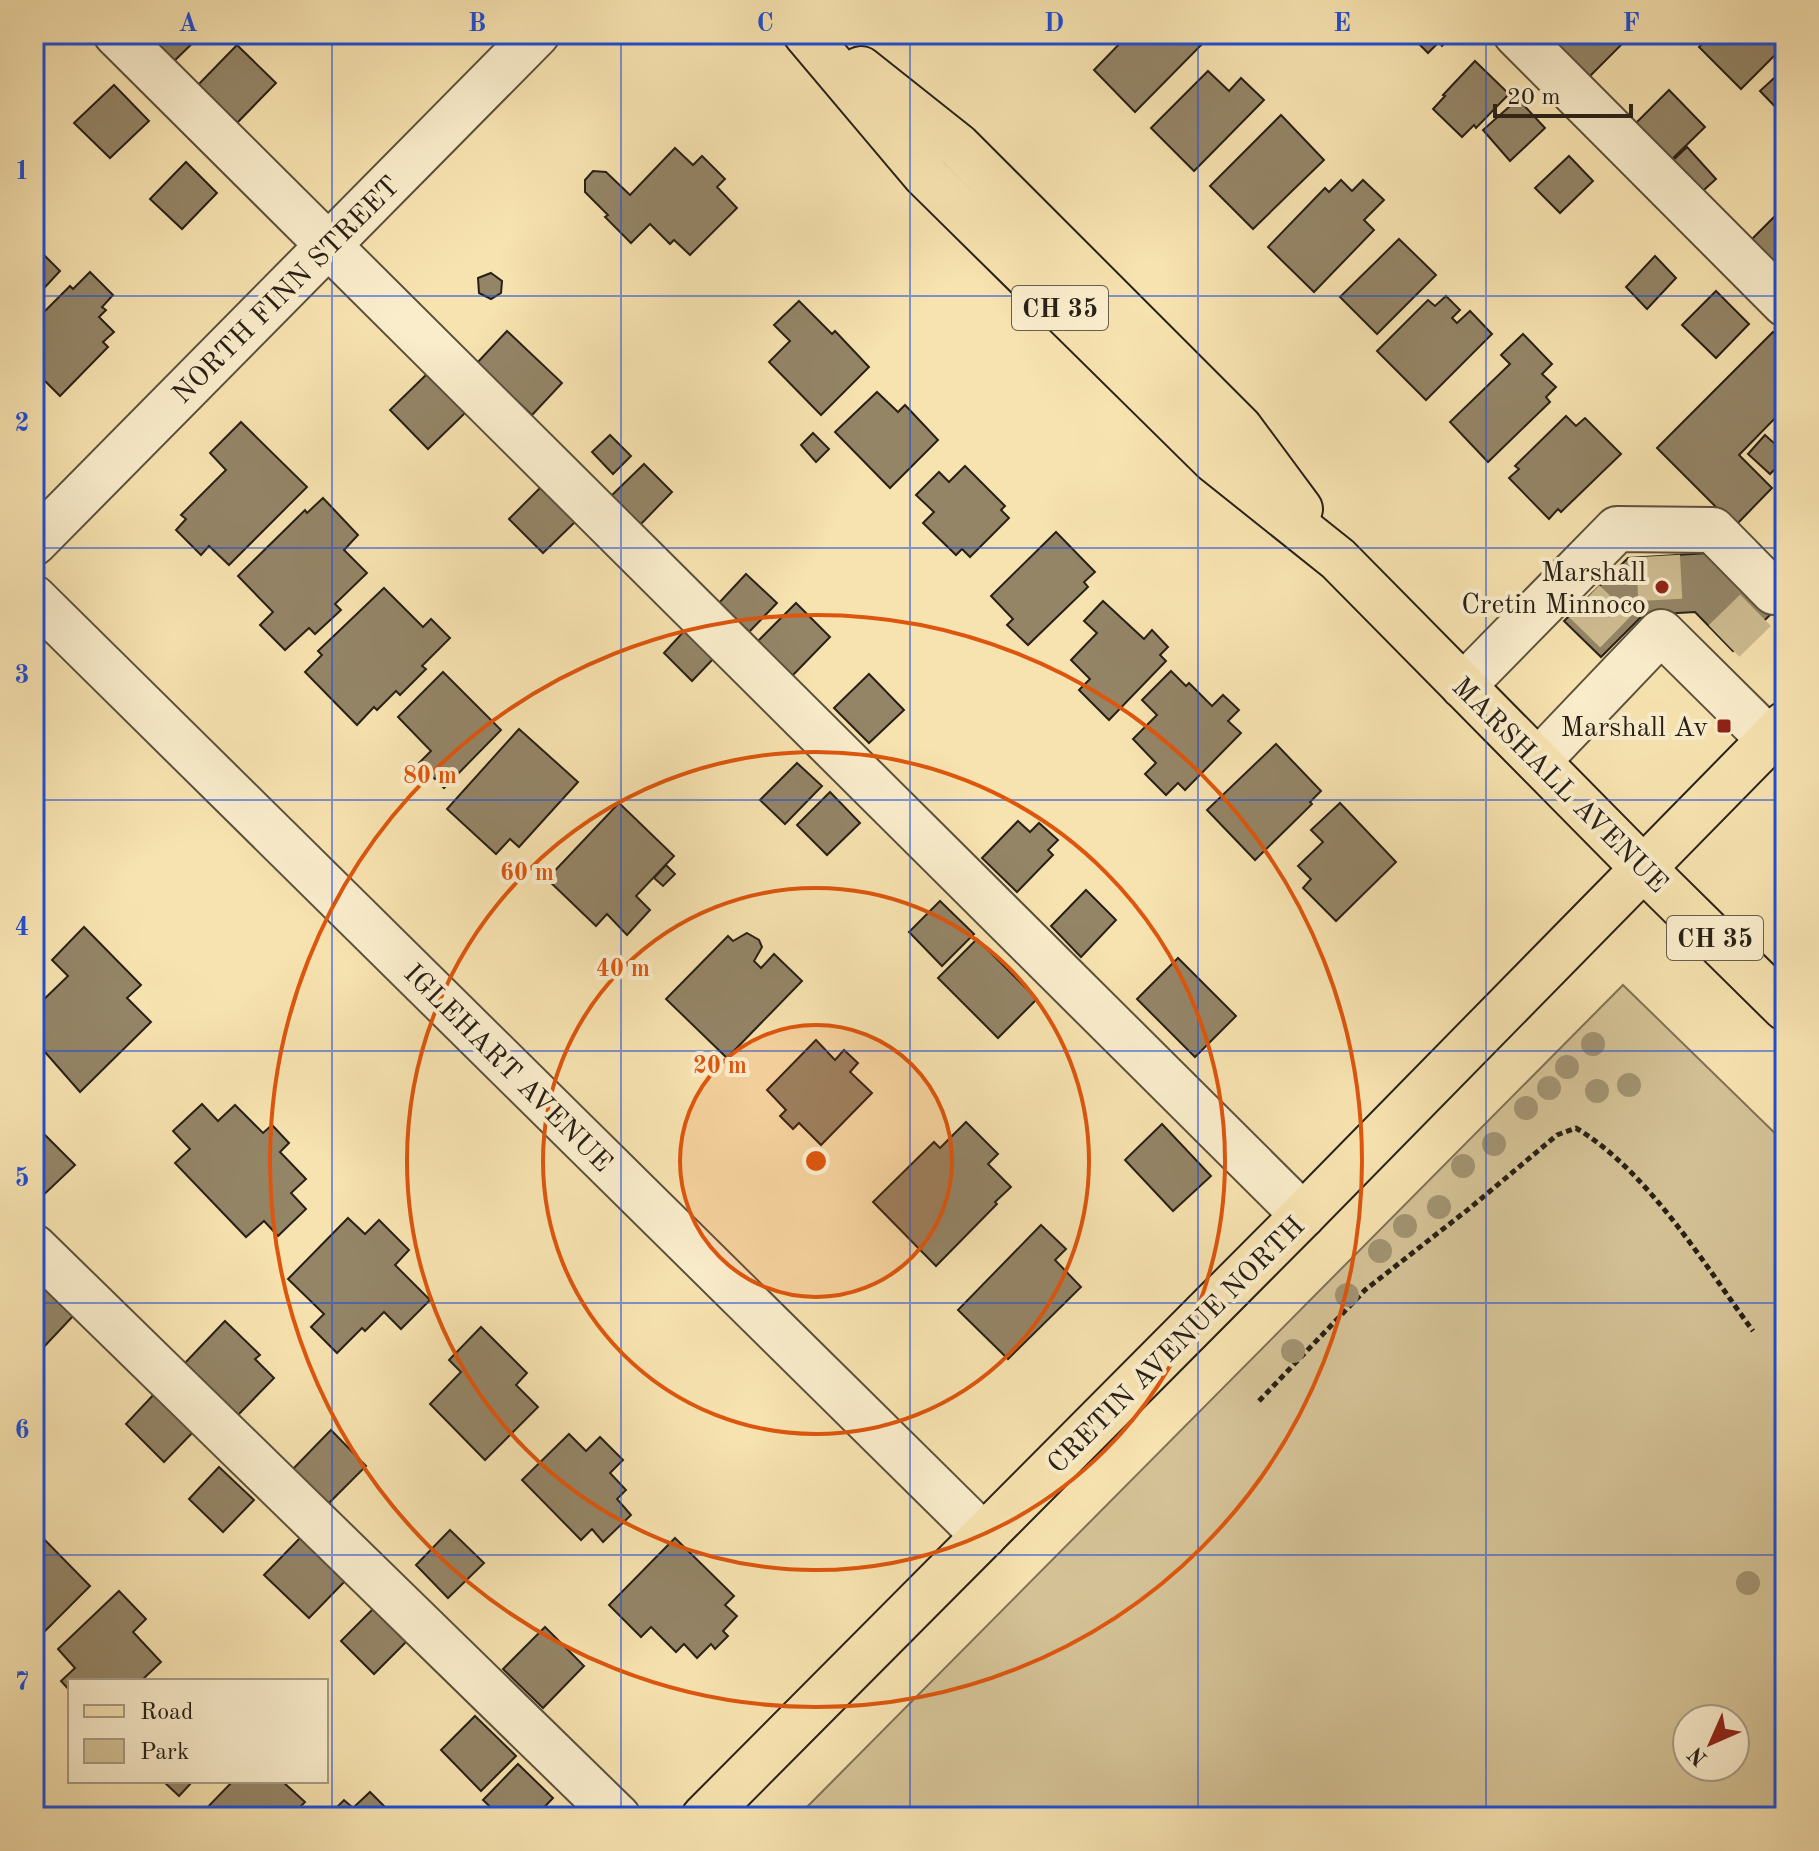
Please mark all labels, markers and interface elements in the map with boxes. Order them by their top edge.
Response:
text: A [178,11,198,37]
text: B [468,11,486,37]
text: C [756,11,774,37]
text: D [1044,11,1064,37]
text: E [1333,11,1351,37]
text: F [1622,11,1640,37]
scale bar [1495,68,1631,118]
text: 20 m [1507,86,1561,110]
text: 1 [14,159,30,185]
street label: NORTH FINN STREET [168,172,406,410]
road number: CH 35 [1012,286,1108,330]
text: 2 [14,411,30,437]
place label: Marshall Cretin Minnoco [1461,560,1646,620]
marker: Marshall Cretin Minnoco [1653,578,1671,596]
text: 3 [14,663,30,689]
street label: MARSHALL AVENUE [1446,673,1672,899]
place label: Marshall Av [1561,715,1708,743]
marker: Marshall Av [1715,717,1733,735]
text: 80 m [403,765,457,789]
text: 60 m [500,862,554,886]
text: 4 [14,915,30,941]
road number: CH 35 [1667,916,1763,960]
text: 40 m [596,958,650,982]
street label: IGLEHART AVENUE [398,960,616,1178]
text: 20 m [693,1055,747,1079]
centre of rings [802,1147,830,1175]
text: 5 [14,1166,30,1192]
street label: CRETIN AVENUE NORTH [1043,1212,1311,1480]
text: 6 [14,1418,30,1444]
text: 7 [14,1670,30,1696]
legend [68,1679,328,1783]
text: Road [140,1701,193,1725]
north arrow [1671,1703,1751,1783]
text: Park [140,1741,189,1765]
text: N [1684,1742,1712,1769]

